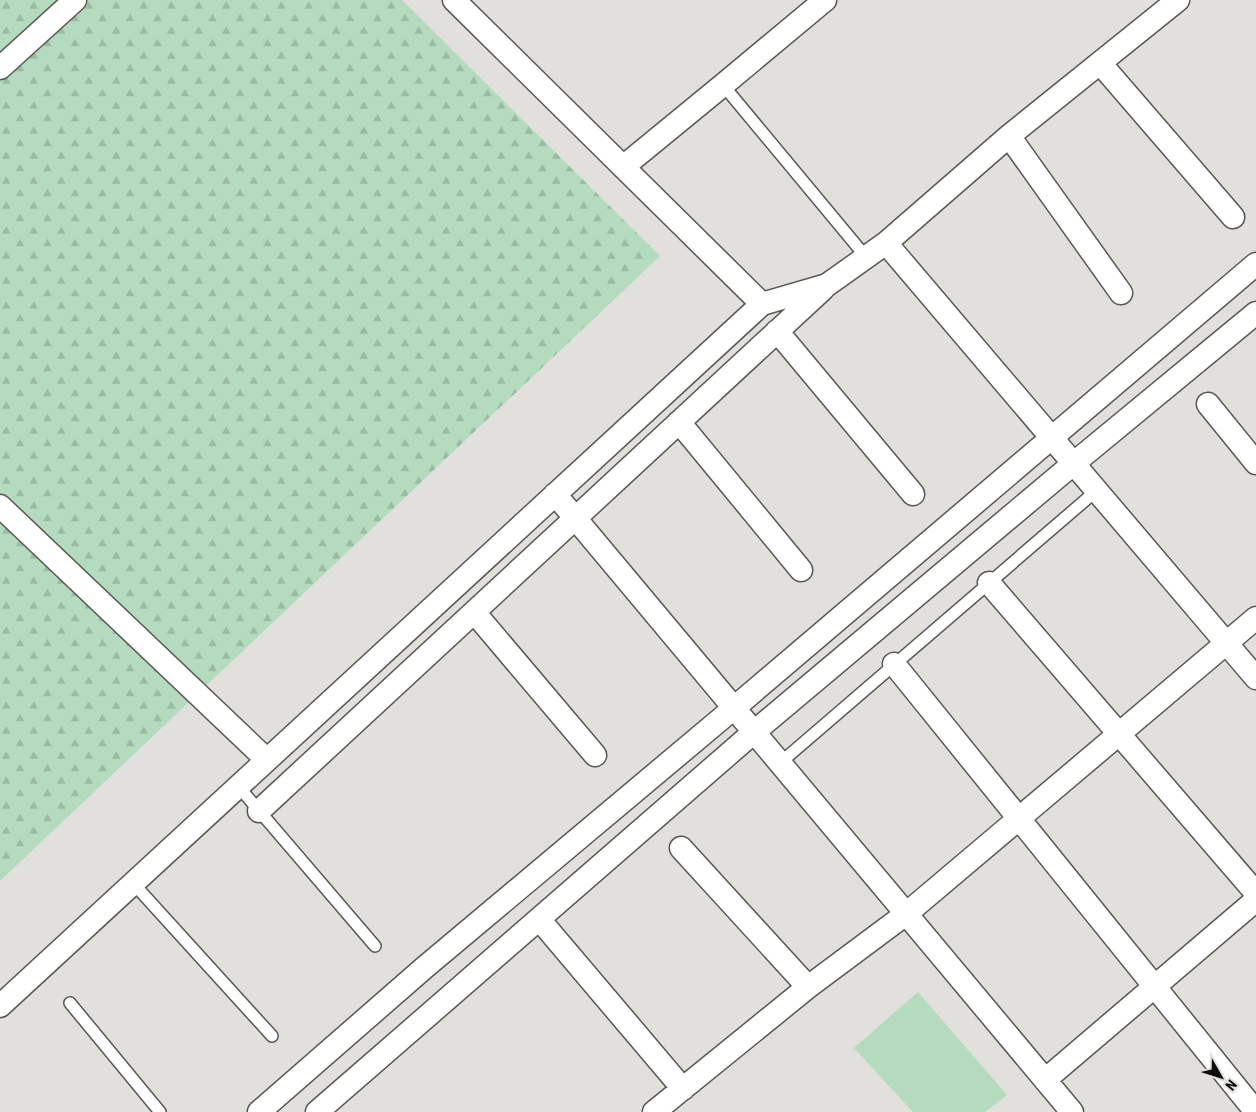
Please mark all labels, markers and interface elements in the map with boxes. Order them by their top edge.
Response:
north arrow [1196,1052,1246,1102]
text: N [1222,1077,1240,1094]

